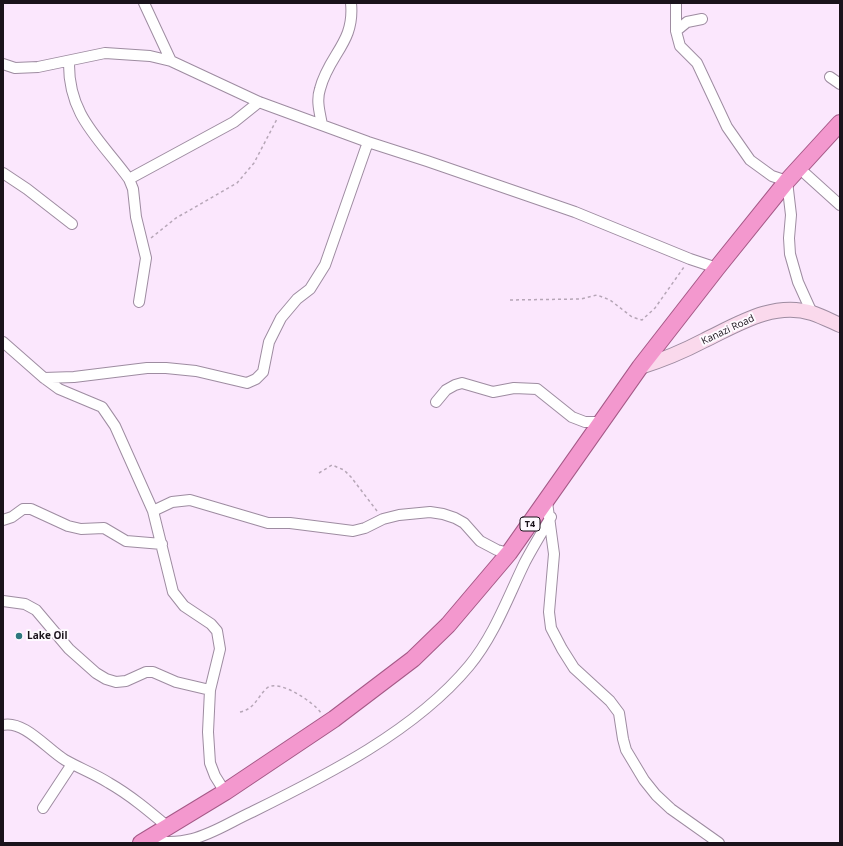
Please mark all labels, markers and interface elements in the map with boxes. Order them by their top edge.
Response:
street label: Kanazi Road [700,313,756,347]
road number: T4 [520,517,540,531]
place label: Lake Oil [27,630,67,642]
marker: Lake Oil [14,631,24,641]

